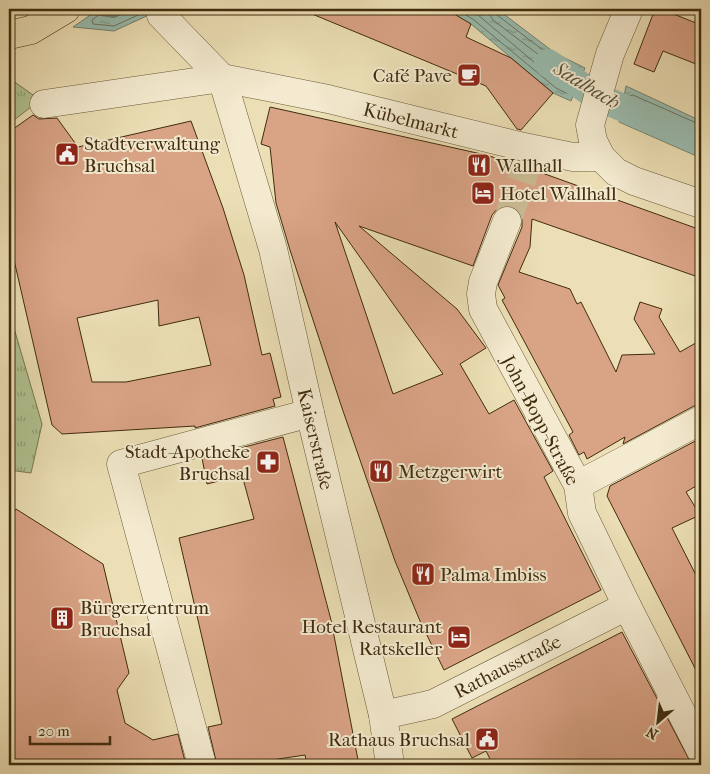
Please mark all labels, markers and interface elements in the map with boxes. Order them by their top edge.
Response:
water label: Saalbach [549,56,624,114]
cafe icon: Café Pave [456,62,482,88]
place label: Café Pave [373,65,452,87]
street label: Kübelmarkt [361,98,461,144]
place label: Stadtverwaltung Bruchsal [84,133,221,177]
public building icon: Stadtverwaltung Bruchsal [54,141,80,167]
restaurant icon: Wallhall [466,152,492,178]
place label: Wallhall [495,155,563,177]
hotel icon: Hotel Wallhall [470,180,496,206]
place label: Hotel Wallhall [500,183,616,205]
street label: John-Bopp-Straße [496,350,584,489]
street label: Kaiserstraße [293,386,337,492]
place label: Stadt-Apotheke Bruchsal [125,441,250,485]
pharmacy icon: Stadt-Apotheke Bruchsal [255,449,281,475]
restaurant icon: Metzgerwirt [368,458,394,484]
place label: Metzgerwirt [398,461,502,483]
restaurant icon: Palma Imbiss [410,561,436,587]
place label: Palma Imbiss [440,564,547,586]
place label: Bürgerzentrum Bruchsal [80,597,209,641]
building icon: Bürgerzentrum Bruchsal [49,605,75,631]
place label: Hotel Restaurant Ratskeller [301,616,443,660]
hotel icon: Hotel Restaurant Ratskeller [446,624,472,650]
street label: Rathausstraße [450,630,565,703]
north arrow [632,696,682,746]
scale bar [30,714,110,746]
text: 20 m [38,722,70,740]
text: N [643,723,661,743]
public building icon: Rathaus Bruchsal [474,726,500,752]
place label: Rathaus Bruchsal [328,729,470,751]

